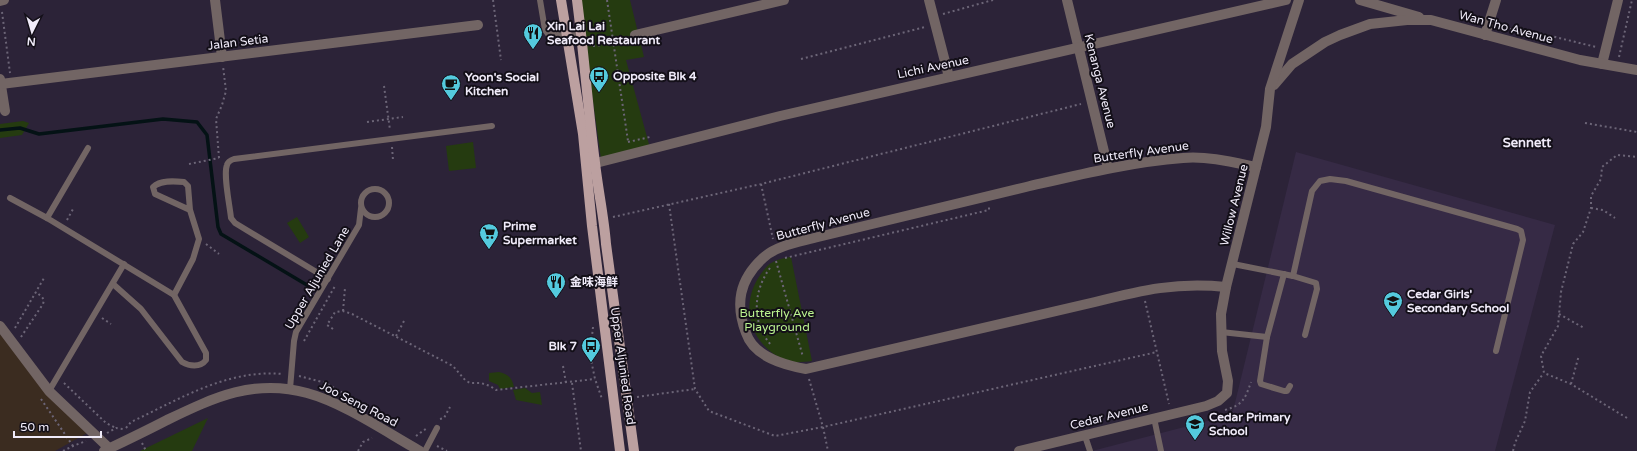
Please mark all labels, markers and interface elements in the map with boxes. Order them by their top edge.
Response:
street label: Wan Tho Avenue [1457,8,1555,46]
north arrow [12,12,52,52]
place label: Xin Lai Lai Seafood Restaurant [547,19,660,47]
restaurant icon: Xin Lai Lai Seafood Restaurant [522,22,544,50]
street label: Jalan Setia [207,31,269,53]
street label: Kenanga Avenue [1082,32,1119,130]
text: N [26,35,36,48]
street label: Lichi Avenue [896,53,970,81]
bus stop icon: Opposite Blk 4 [588,65,610,93]
place label: Opposite Blk 4 [613,69,697,84]
place label: Yoon's Social Kitchen [465,70,539,98]
cafe icon: Yoon's Social Kitchen [440,73,462,101]
district label: Sennett [1503,135,1551,151]
street label: Butterfly Avenue [1092,138,1190,166]
street label: Willow Avenue [1217,162,1251,247]
street label: Butterfly Avenue [775,205,871,243]
place label: Prime Supermarket [503,219,577,248]
supermarket icon: Prime Supermarket [478,222,500,250]
street label: Upper Aljunied Lane [282,224,352,332]
restaurant icon: 金味海鲜 [545,271,567,299]
place label: 金味海鲜 [570,275,618,289]
place label: Cedar Girls' Secondary School [1407,287,1509,316]
school or university icon: Cedar Girls' Secondary School [1382,290,1404,318]
street label: Upper Aljunied Road [608,306,638,426]
park label: Butterfly Ave Playground [740,306,815,334]
bus stop icon: Blk 7 [580,335,602,363]
place label: Blk 7 [549,339,577,353]
street label: Joo Seng Road [318,378,400,430]
street label: Cedar Avenue [1069,399,1150,432]
place label: Cedar Primary School [1209,410,1291,438]
scale bar [14,413,101,439]
school or university icon: Cedar Primary School [1184,413,1206,441]
text: 50 m [20,420,49,434]

